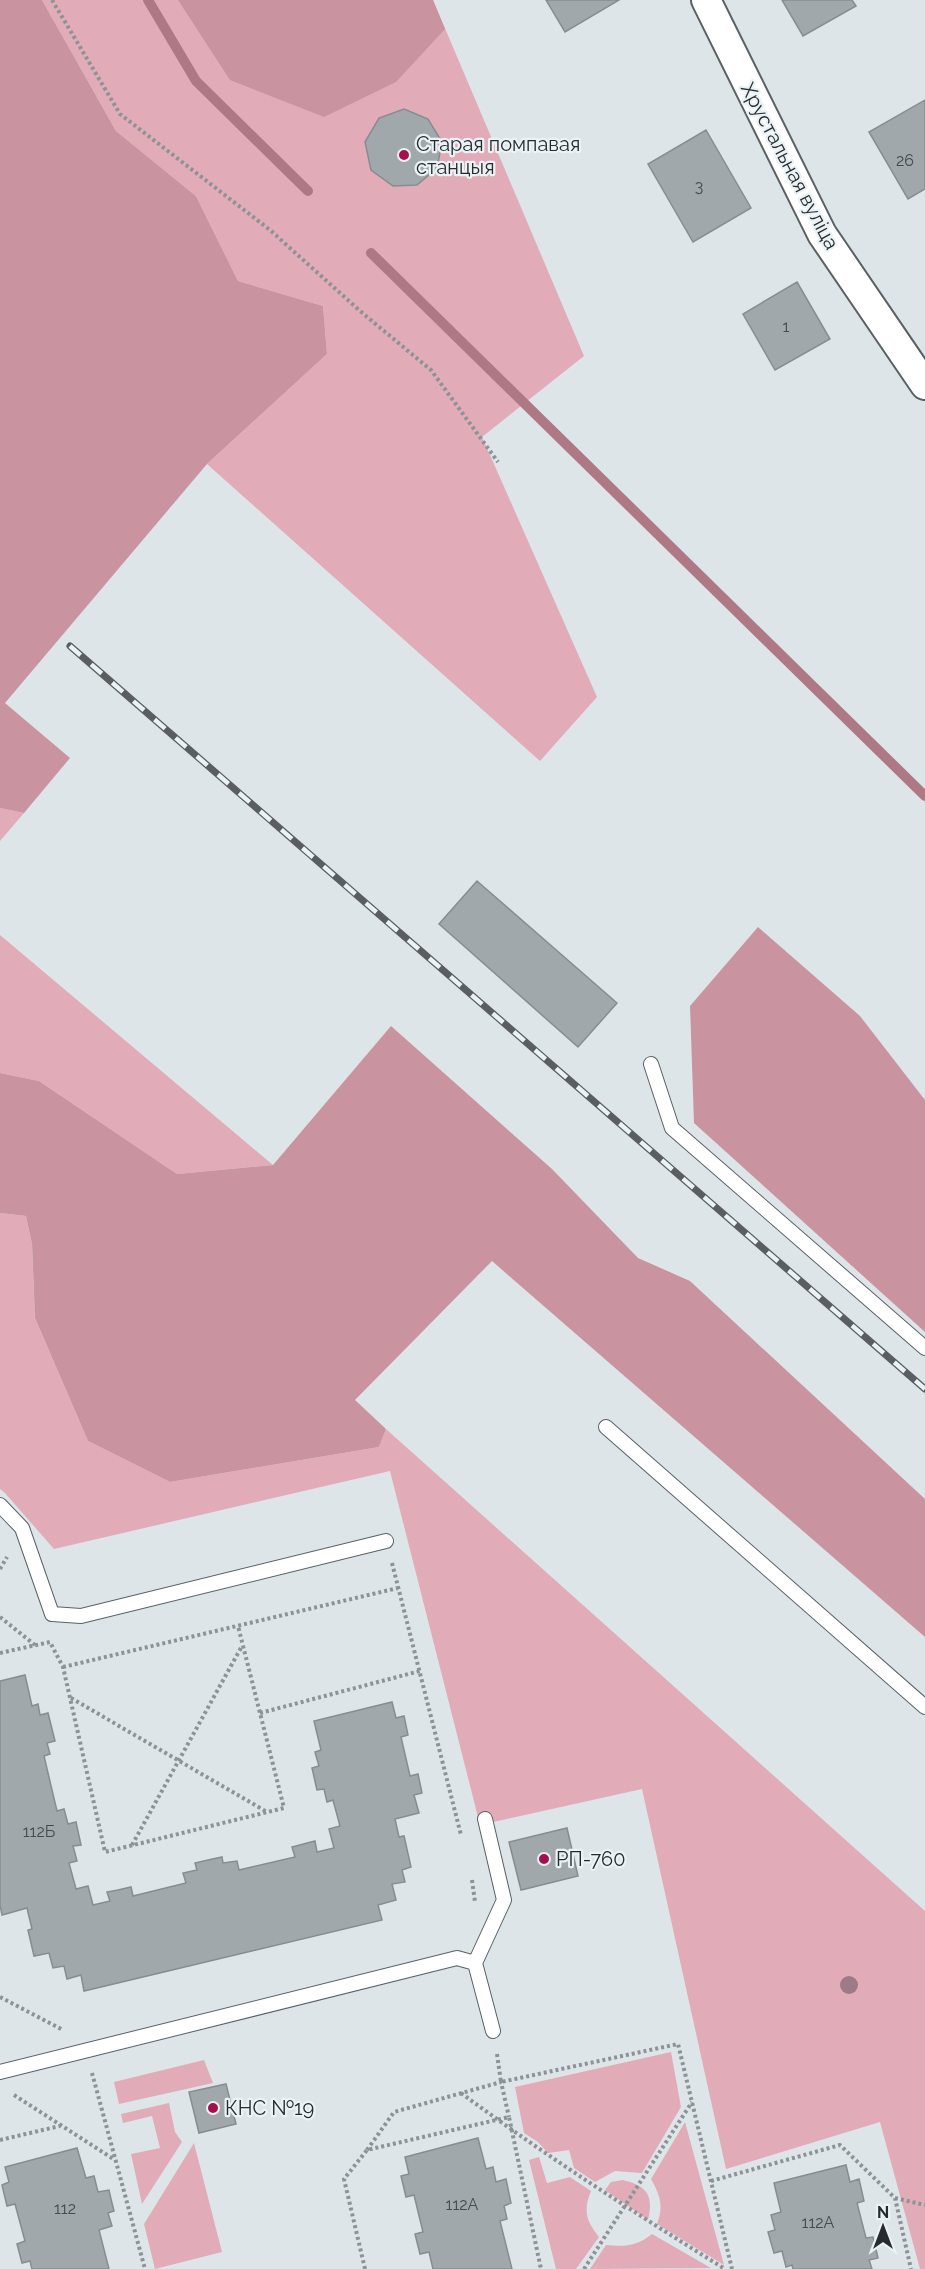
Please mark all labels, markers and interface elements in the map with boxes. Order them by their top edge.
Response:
street label: Хрустальная вуліца [736,79,844,253]
place label: Старая помпавая станцыя [416,132,580,179]
marker: Старая помпавая станцыя [397,148,411,162]
house number: 26 [896,151,914,170]
house number: 3 [695,177,703,196]
house number: 1 [783,317,790,336]
house number: 112Б [23,1822,55,1841]
place label: РП-760 [556,1847,625,1871]
marker: РП-760 [537,1852,551,1866]
place label: КНС №19 [225,2096,314,2120]
marker: КНС №19 [206,2101,220,2115]
house number: 112А [446,2195,479,2214]
north arrow [853,2197,913,2257]
house number: 112 [54,2199,76,2218]
text: N [877,2203,889,2222]
house number: 112А [802,2213,835,2232]

